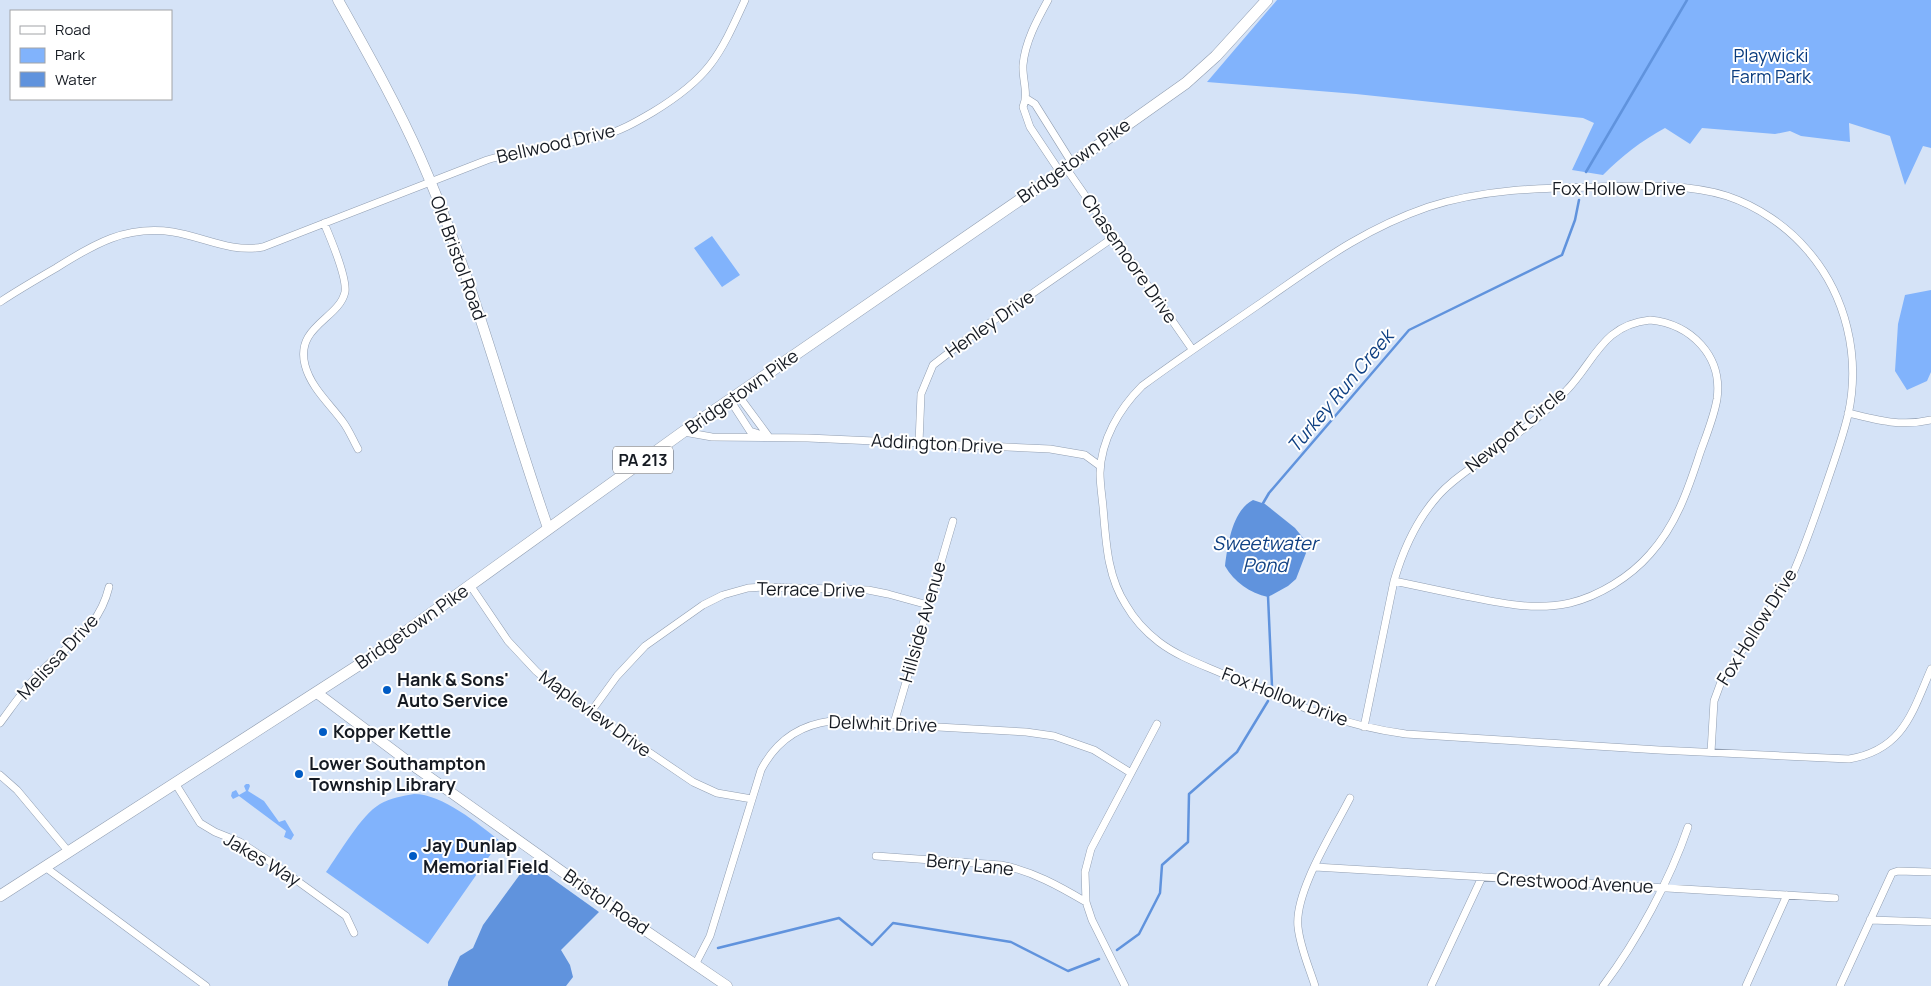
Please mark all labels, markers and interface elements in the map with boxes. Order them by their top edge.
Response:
legend [10,10,172,100]
text: Road [55,19,91,40]
park label: Playwicki Farm Park [1731,43,1812,88]
text: Park [55,44,85,65]
text: Water [55,69,97,90]
street label: Bridgetown Pike [1012,112,1135,208]
street label: Bellwood Drive [494,118,617,168]
street label: Fox Hollow Drive [1552,176,1686,200]
street label: Chasemoore Drive [1076,189,1183,328]
street label: Old Bristol Road [425,192,493,323]
street label: Henley Drive [940,284,1038,363]
water label: Turkey Run Creek [1281,322,1401,458]
street label: Bridgetown Pike [680,343,803,439]
street label: Newport Circle [1460,381,1571,477]
street label: Addington Drive [870,428,1004,458]
road number: PA 213 [613,446,673,474]
water label: Sweetwater Pond [1212,530,1320,578]
street label: Hillside Avenue [893,558,951,685]
street label: Fox Hollow Drive [1711,563,1802,689]
street label: Terrace Drive [757,576,865,602]
street label: Bridgetown Pike [350,578,473,674]
street label: Melissa Drive [11,608,103,704]
street label: Fox Hollow Drive [1219,661,1352,731]
street label: Mapleview Drive [535,664,657,762]
place label: Hank & Sons' Auto Service [397,667,509,712]
marker: Hank & Sons' Auto Service [381,684,393,696]
street label: Delwhit Drive [828,709,938,737]
place label: Kopper Kettle [333,719,451,743]
marker: Kopper Kettle [317,726,329,738]
place label: Lower Southampton Township Library [309,751,486,796]
marker: Lower Southampton Township Library [293,768,305,780]
street label: Jakes Way [220,827,306,892]
place label: Jay Dunlap Memorial Field [423,833,549,878]
street label: Berry Lane [925,847,1015,881]
marker: Jay Dunlap Memorial Field [407,850,419,862]
street label: Bristol Road [559,863,654,939]
street label: Crestwood Avenue [1496,866,1654,898]

